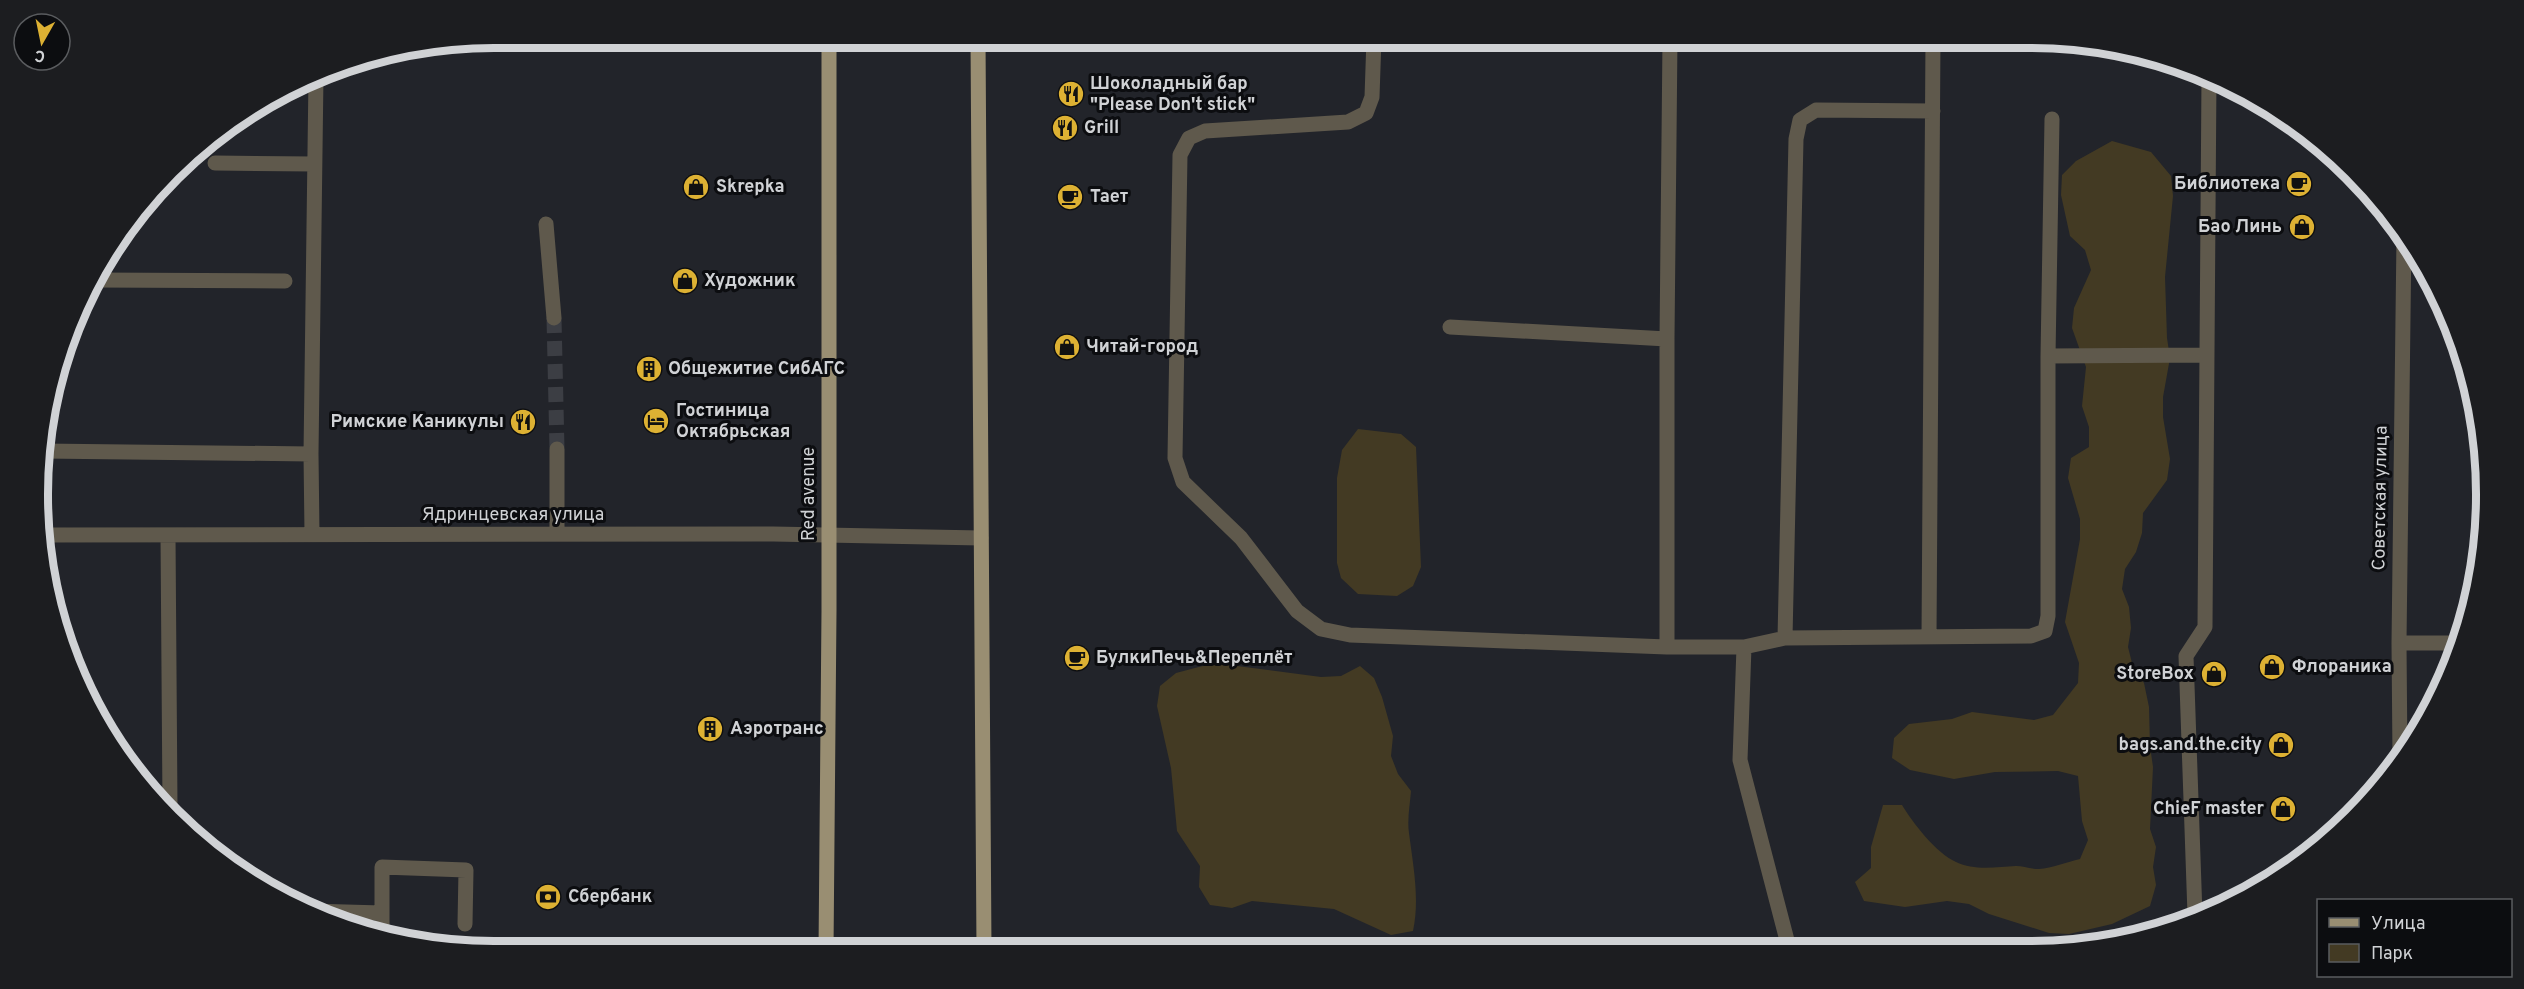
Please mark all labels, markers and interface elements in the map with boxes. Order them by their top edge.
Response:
north arrow [12,12,72,72]
text: С [33,44,47,66]
place label: Шоколадный бар "Please Don't stick" [1090,73,1255,117]
restaurant icon: Шоколадный бар "Please Don't stick" [1056,79,1086,109]
restaurant icon: Grill [1050,113,1080,143]
place label: Grill [1084,117,1119,140]
cafe icon: Библиотека [2284,169,2314,199]
shop icon: Skrepka [681,172,711,202]
place label: Библиотека [2174,173,2280,196]
place label: Skrepka [716,176,785,199]
cafe icon: Тает [1055,182,1085,212]
place label: Тает [1090,186,1129,209]
shop icon: Бао Линь [2287,212,2317,242]
place label: Бао Линь [2198,216,2282,239]
shop icon: Художник [670,266,700,296]
place label: Художник [704,270,796,293]
shop icon: Читай-город [1052,332,1082,362]
place label: Читай-город [1086,336,1198,359]
building icon: Общежитие СибАГС [634,354,664,384]
place label: Общежитие СибАГС [668,358,845,381]
place label: Гостиница Октябрьская [676,400,790,444]
hotel icon: Гостиница Октябрьская [641,406,671,436]
restaurant icon: Римские Каникулы [508,407,538,437]
place label: Римские Каникулы [331,411,504,434]
street label: Советская улица [2368,425,2394,571]
street label: Red avenue [798,447,821,541]
street label: Ядринцевская улица [422,504,604,527]
cafe icon: БулкиПечь&Переплёт [1062,643,1092,673]
place label: БулкиПечь&Переплёт [1096,647,1293,670]
shop icon: Флораника [2257,652,2287,682]
place label: Флораника [2292,656,2392,679]
shop icon: StoreBox [2199,659,2229,689]
place label: StoreBox [2116,663,2194,686]
building icon: Аэротранс [695,714,725,744]
place label: Аэротранс [730,718,824,741]
shop icon: bags.and.the.city [2266,730,2296,760]
place label: bags.and.the.city [2119,734,2262,757]
shop icon: ChieF master [2268,794,2298,824]
place label: ChieF master [2153,798,2264,821]
bank icon: Сбербанк [533,882,563,912]
place label: Сбербанк [568,886,653,909]
legend [2317,899,2512,977]
text: Улица [2371,913,2425,936]
text: Парк [2371,943,2413,966]

